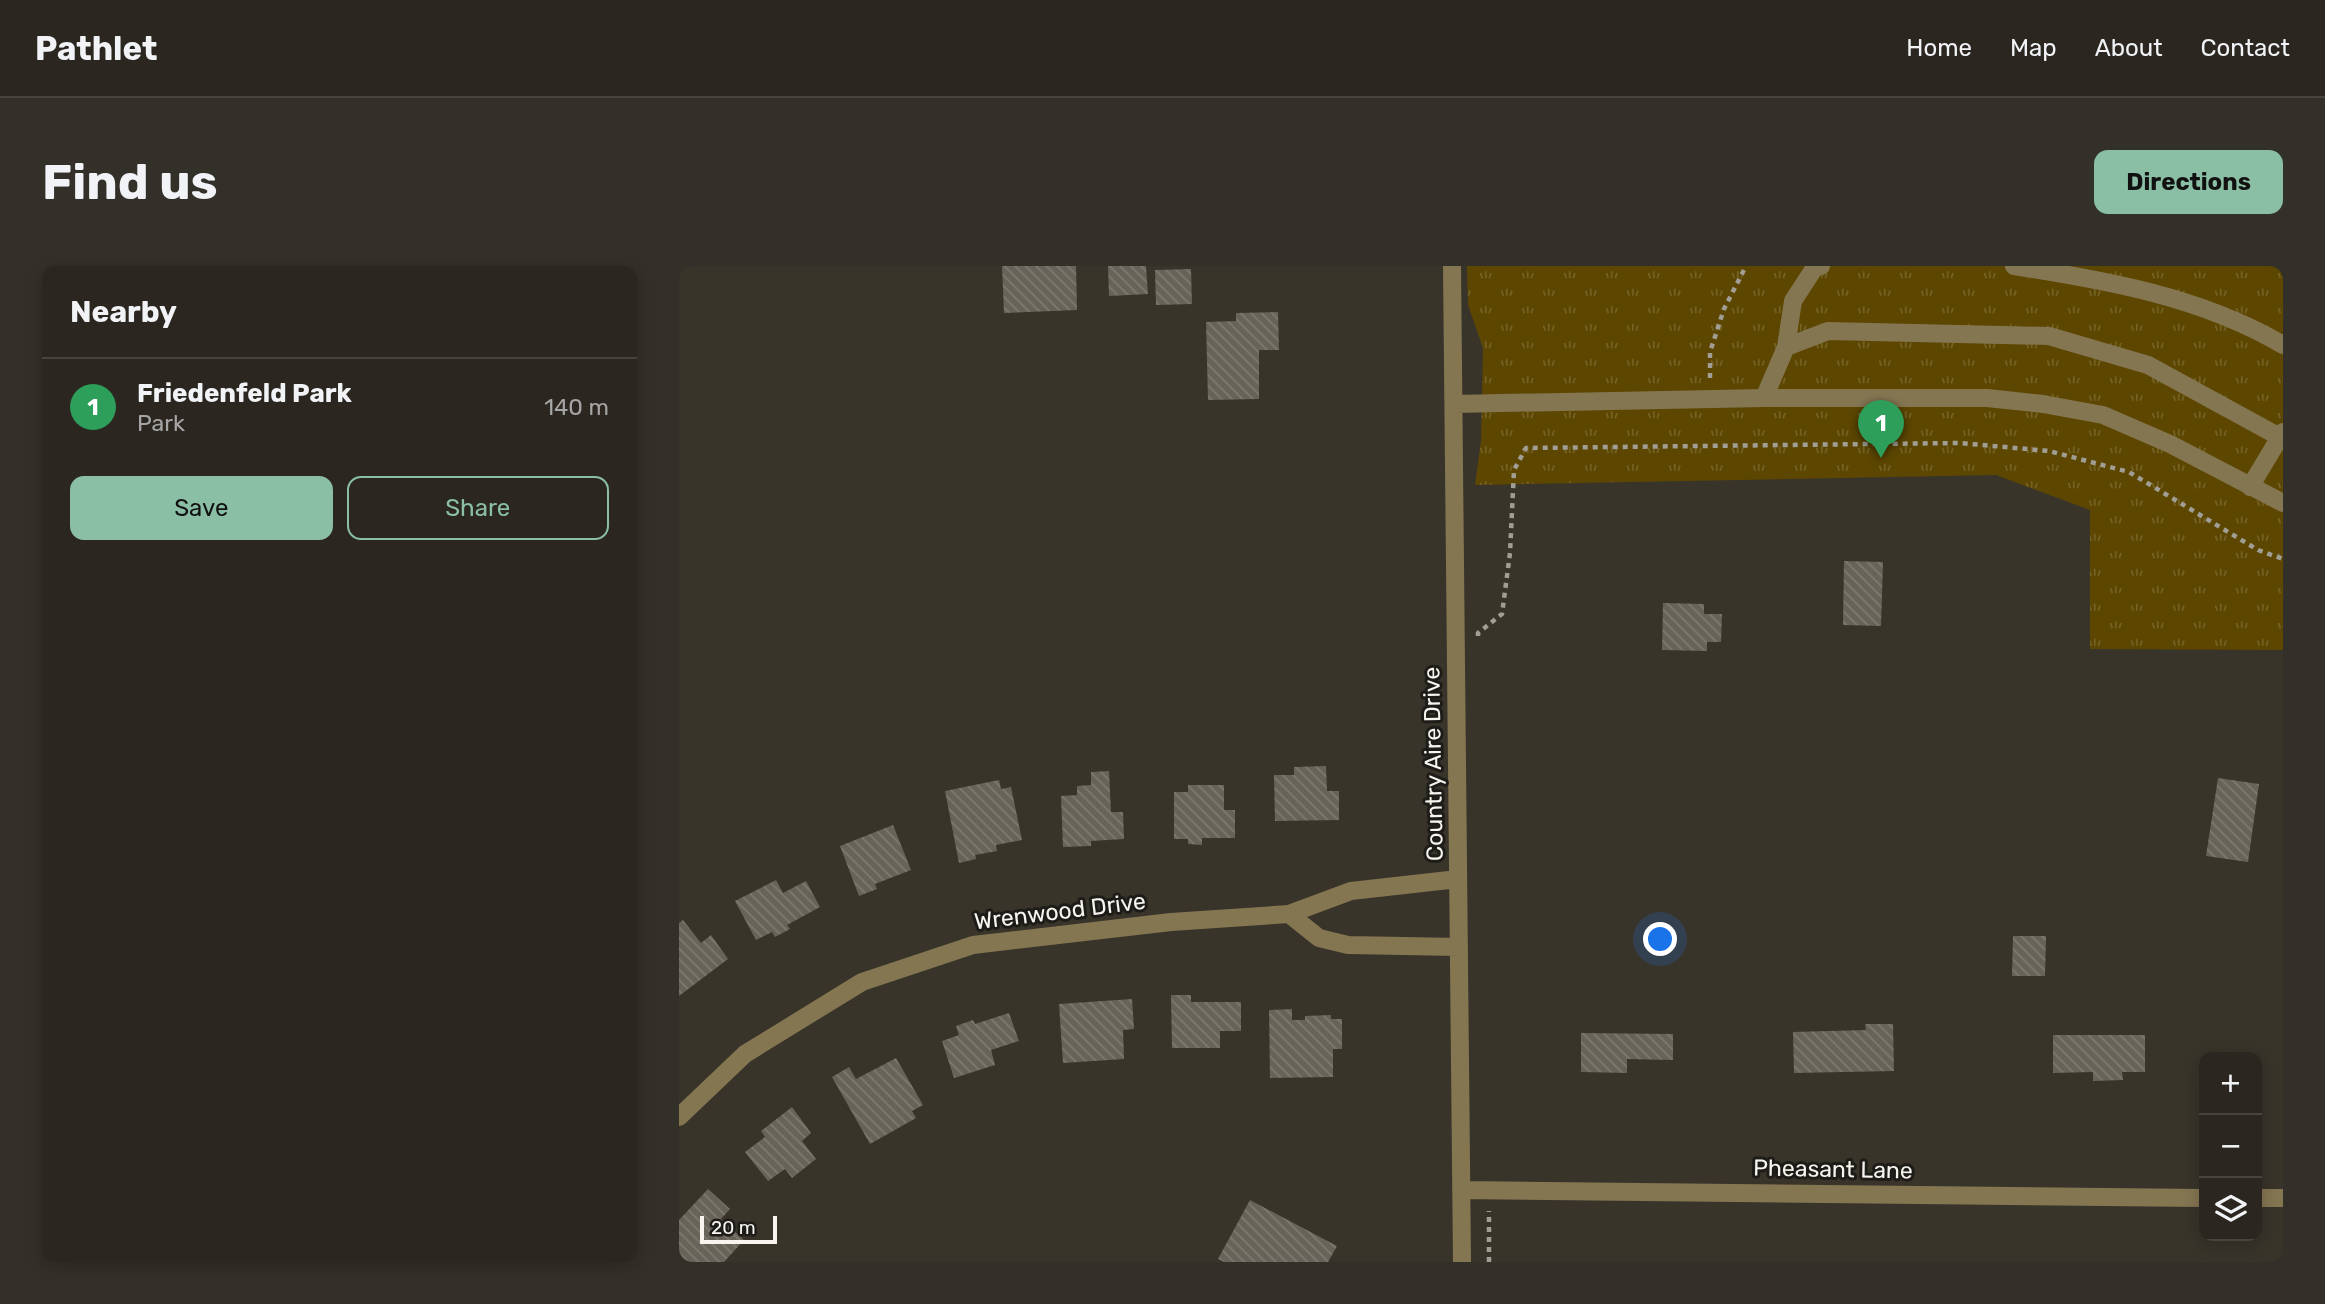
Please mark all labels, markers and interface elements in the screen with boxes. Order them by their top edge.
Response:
text: Pathlet [35,29,158,68]
text: Home [1906,34,1972,62]
text: Map [2010,34,2057,62]
text: About [2095,34,2163,62]
text: Contact [2201,34,2290,62]
button: Directions [2094,150,2283,214]
text: Find us [42,153,218,211]
text: Nearby [70,294,177,330]
text: Friedenfeld Park [137,378,352,409]
text: 1 [87,393,99,421]
text: 140 m [544,393,609,421]
pin: 1 [1858,400,1904,458]
text: Park [137,409,185,437]
button: Save [70,476,333,540]
button: Share [347,476,609,540]
street label: Country Aire Drive [1417,667,1449,861]
street label: Wrenwood Drive [973,887,1147,935]
your location [1643,922,1677,956]
map controls [2199,1052,2262,1241]
button: + [2199,1052,2262,1115]
button: − [2199,1115,2262,1178]
street label: Pheasant Lane [1753,1154,1913,1184]
button: layers [2199,1178,2262,1241]
scale bar [700,1213,777,1245]
text: 20 m [711,1216,756,1239]

